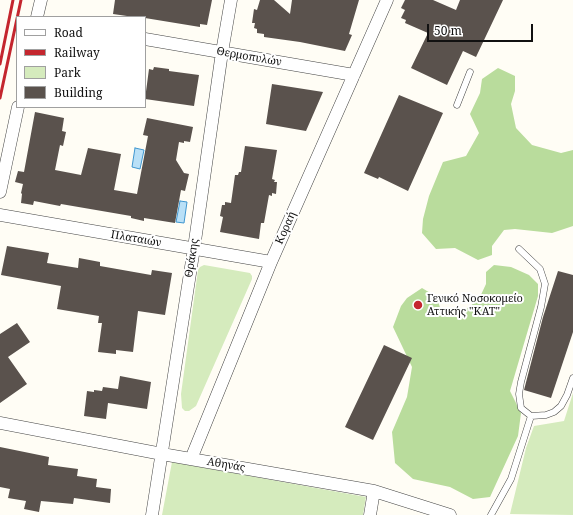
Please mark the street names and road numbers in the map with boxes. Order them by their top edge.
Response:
street label: Θερμοπυλών [215,45,283,69]
street label: Κοραή [273,210,299,246]
street label: Πλαταιών [110,228,162,250]
street label: Θράκης [182,238,202,278]
street label: Αθηνάς [206,455,246,475]

